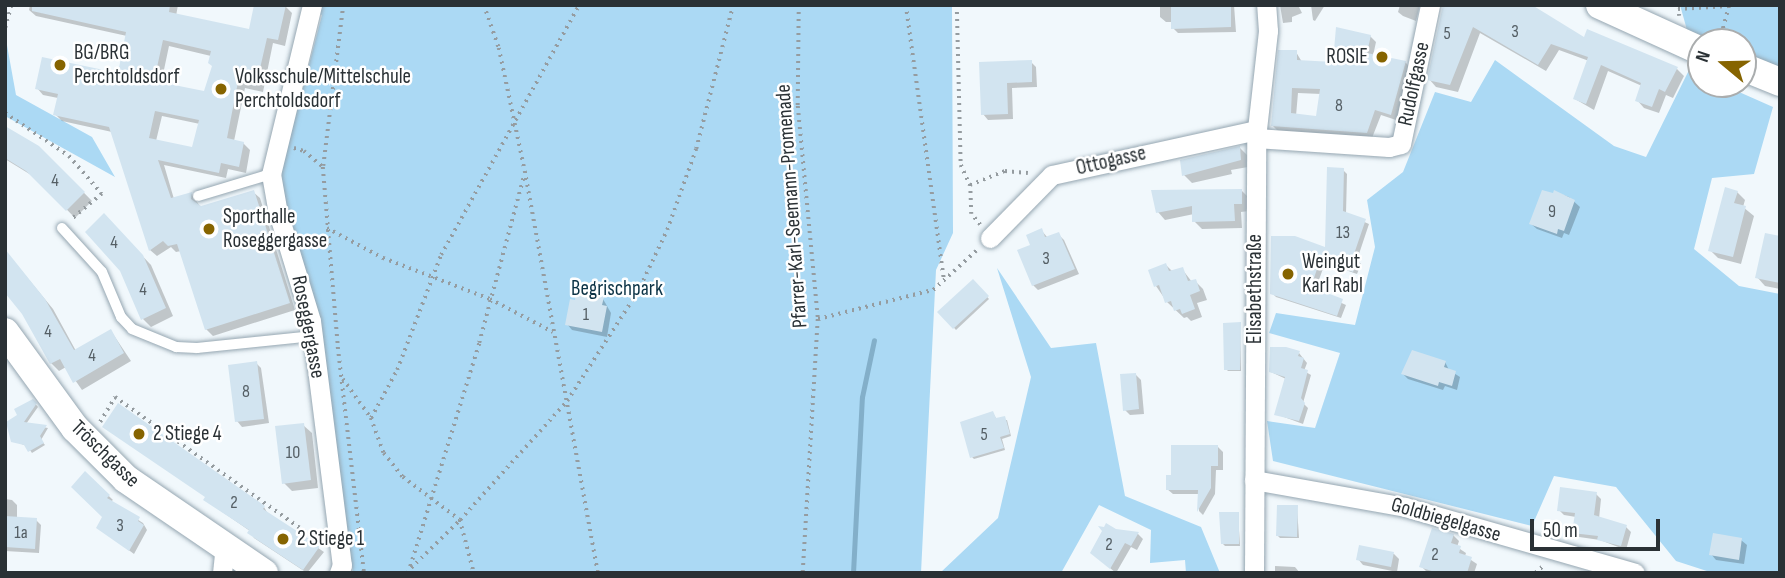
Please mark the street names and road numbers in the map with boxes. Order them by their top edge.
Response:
street label: Rudolfgasse [1393,40,1435,128]
street label: Pfarrer-Karl-Seemann-Promenade [771,83,813,329]
street label: Ottogasse [1074,141,1148,181]
street label: Elisabethstraße [1242,234,1268,344]
street label: Roseggergasse [286,273,330,381]
street label: Tröschgasse [65,415,145,493]
street label: Goldbiegelgasse [1388,492,1504,548]

